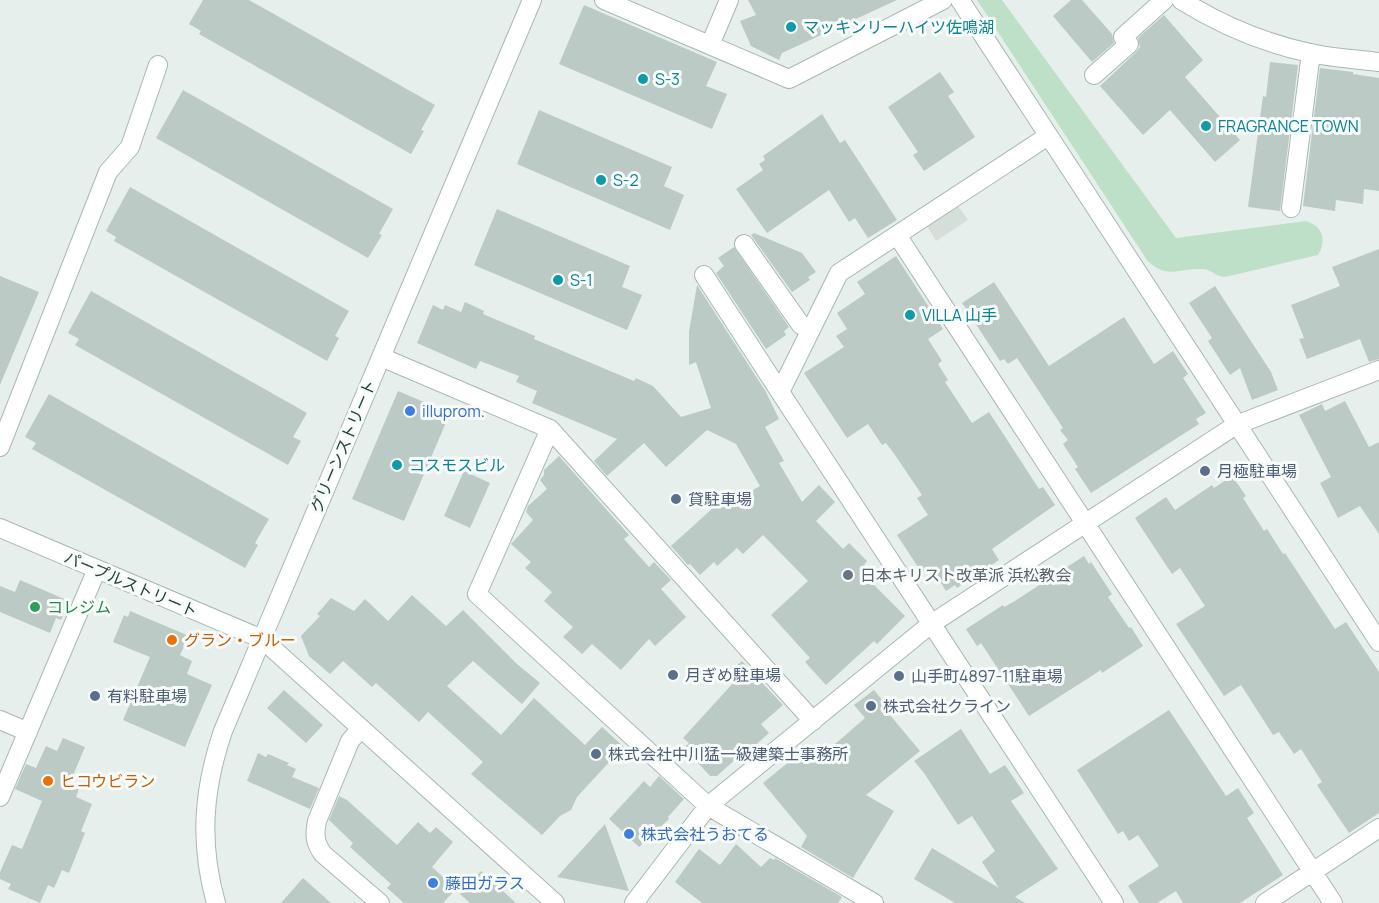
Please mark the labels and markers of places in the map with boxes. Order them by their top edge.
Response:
place label: マッキンリーハイツ佐鳴湖 [803,16,994,38]
marker: マッキンリーハイツ佐鳴湖 [784,20,798,34]
place label: S-3 [655,68,680,90]
marker: S-3 [636,72,650,86]
place label: FRAGRANCE TOWN [1218,115,1359,137]
marker: FRAGRANCE TOWN [1199,119,1213,133]
place label: S-2 [613,169,639,191]
marker: S-2 [594,173,608,187]
place label: S-1 [570,269,593,291]
marker: S-1 [551,273,565,287]
place label: VILLA 山手 [922,304,997,326]
marker: VILLA 山手 [903,308,917,322]
place label: illuprom. [422,400,485,422]
marker: illuprom. [403,404,417,418]
place label: コスモスビル [409,454,505,476]
marker: コスモスビル [390,458,404,472]
place label: 月極駐車場 [1217,460,1297,482]
marker: 月極駐車場 [1198,464,1212,478]
place label: 貸駐車場 [688,488,752,510]
marker: 貸駐車場 [669,492,683,506]
place label: 日本キリスト改革派 浜松教会 [860,564,1071,586]
marker: 日本キリスト改革派 浜松教会 [841,568,855,582]
place label: コレジム [47,596,111,618]
marker: コレジム [28,600,42,614]
place label: グラン・ブルー [184,629,296,651]
marker: グラン・ブルー [165,633,179,647]
place label: 月ぎめ駐車場 [685,664,781,686]
place label: 山手町4897-11駐車場 [911,665,1063,687]
marker: 月ぎめ駐車場 [666,668,680,682]
marker: 山手町4897-11駐車場 [892,669,906,683]
place label: 有料駐車場 [107,685,187,707]
marker: 有料駐車場 [88,689,102,703]
place label: 株式会社クライン [883,695,1011,717]
marker: 株式会社クライン [864,699,878,713]
place label: 株式会社中川猛一級建築士事務所 [608,743,848,765]
marker: 株式会社中川猛一級建築士事務所 [589,747,603,761]
place label: ヒコウビラン [60,770,155,792]
marker: ヒコウビラン [41,774,55,788]
place label: 株式会社うおてる [641,823,769,845]
marker: 株式会社うおてる [622,827,636,841]
place label: 藤田ガラス [445,872,525,894]
marker: 藤田ガラス [426,876,440,890]

